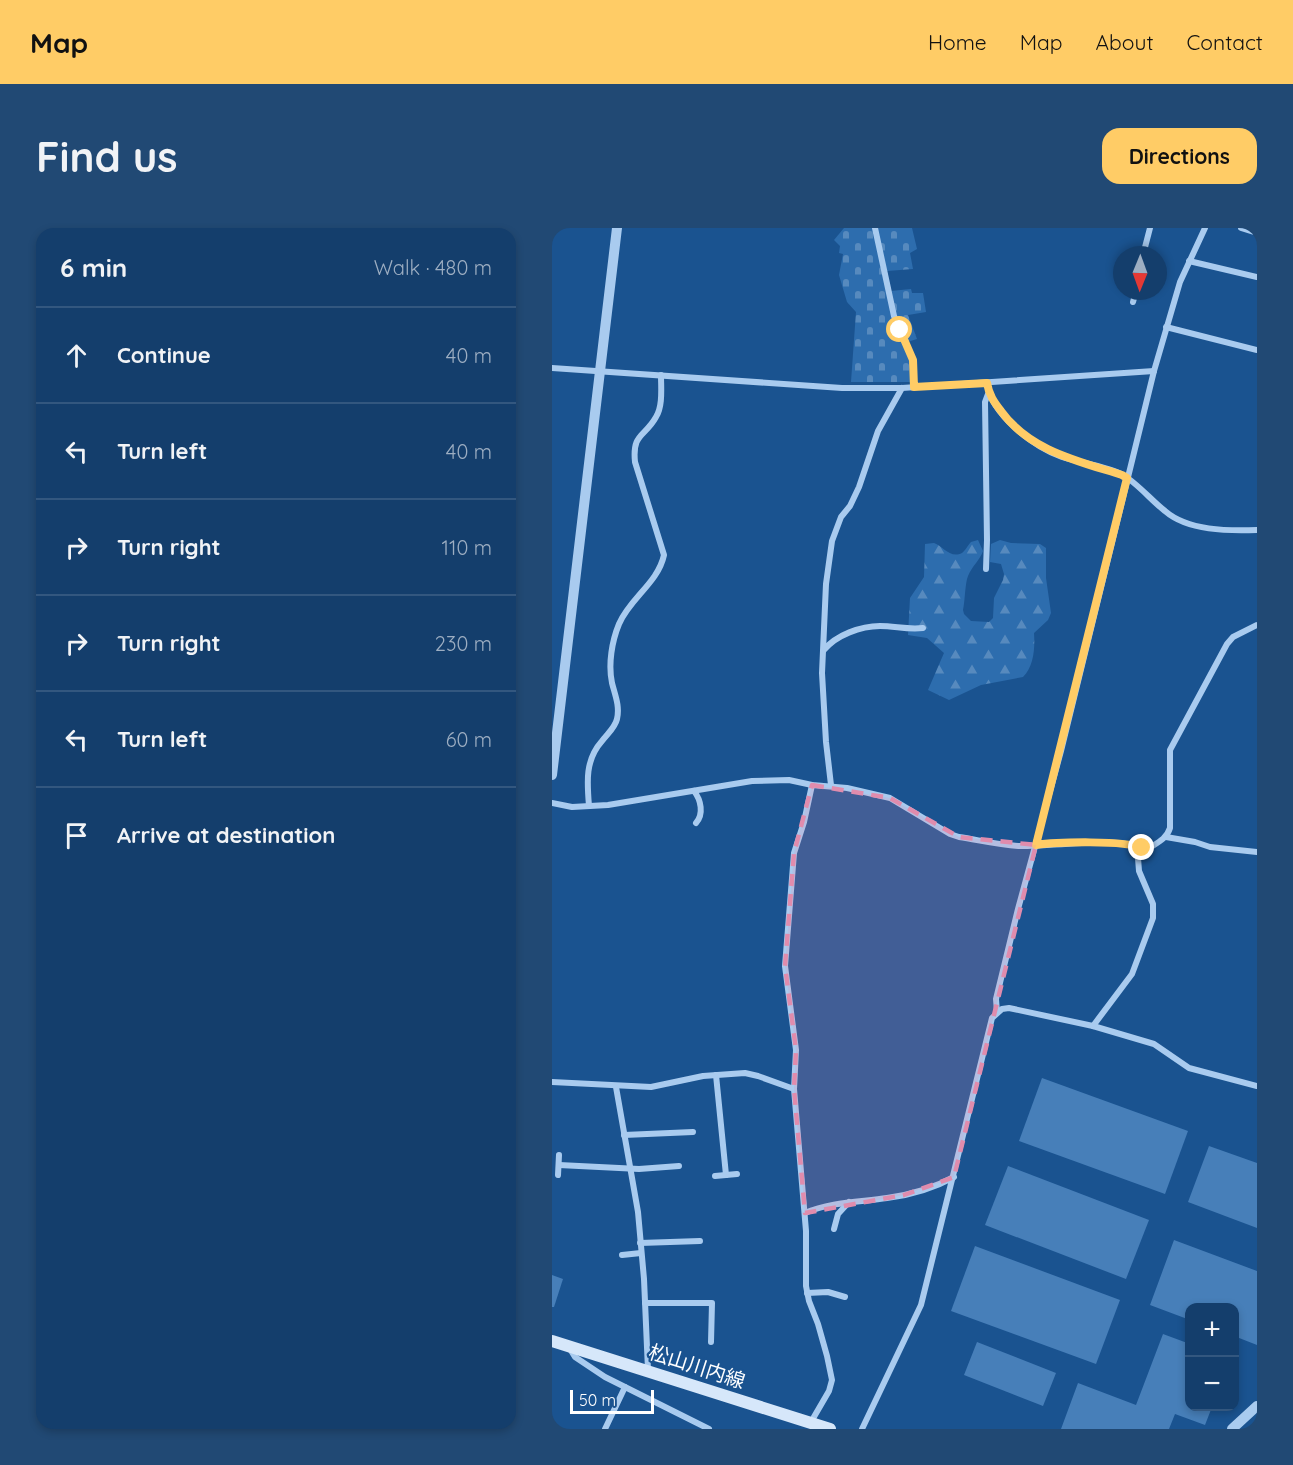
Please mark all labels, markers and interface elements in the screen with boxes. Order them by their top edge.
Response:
text: Map [30,25,88,60]
text: Home [928,29,987,55]
text: Map [1020,29,1063,55]
text: About [1096,29,1154,55]
text: Contact [1187,29,1263,55]
button: Directions [1102,128,1257,184]
text: Find us [36,130,178,183]
north arrow [1113,246,1167,300]
text: 6 min [60,251,127,284]
text: Walk · 480 m [374,255,492,280]
route start [886,316,912,342]
icon: ahead [60,339,93,372]
text: Continue [117,341,211,369]
text: 40 m [446,343,492,368]
icon: left [60,435,93,468]
text: Turn left [117,437,207,465]
text: 40 m [446,439,492,464]
icon: right [60,531,93,564]
text: Turn right [117,533,221,561]
text: 110 m [442,535,492,560]
icon: right [60,627,93,660]
text: Turn right [117,629,221,657]
text: 230 m [435,631,492,656]
icon: left [60,723,93,756]
text: Turn left [117,725,207,753]
text: 60 m [446,727,492,752]
icon: arrive [60,819,93,852]
text: Arrive at destination [117,821,335,849]
route end [1128,834,1154,860]
map controls [1185,1303,1239,1411]
button: + [1185,1303,1239,1357]
street label: 松山川内線 [646,1339,748,1393]
button: − [1185,1357,1239,1411]
scale bar [570,1387,654,1414]
text: 50 m [579,1390,616,1410]

